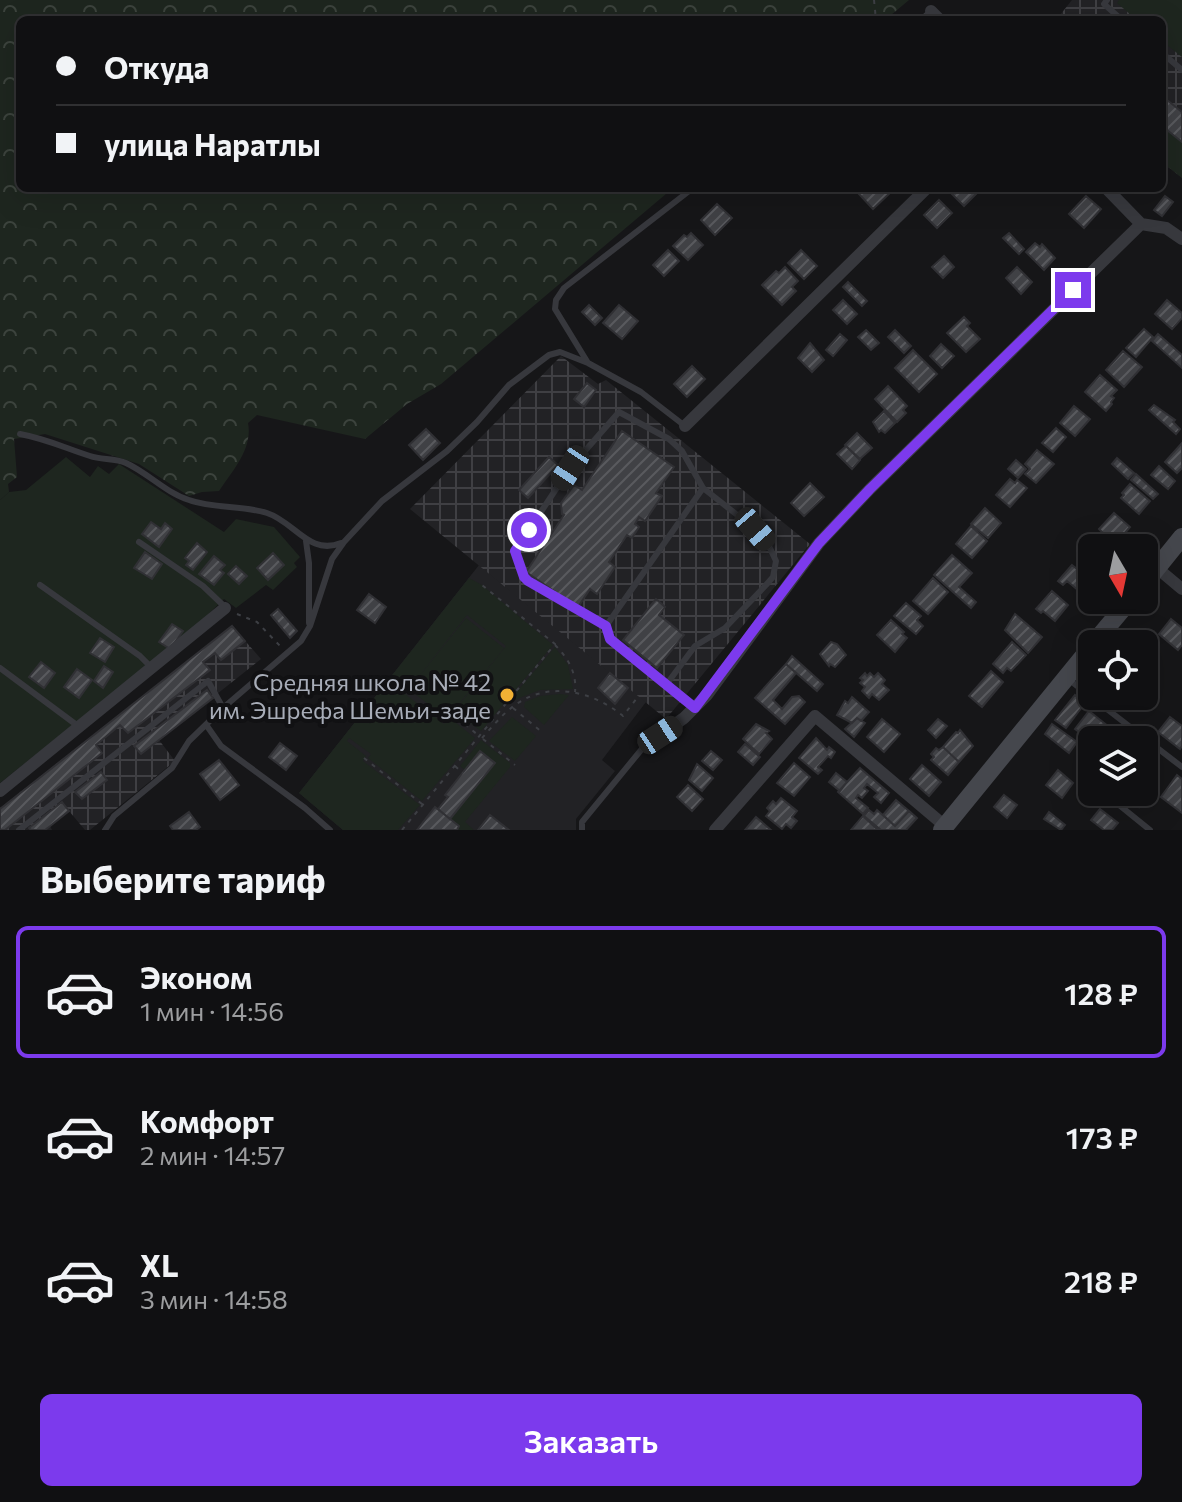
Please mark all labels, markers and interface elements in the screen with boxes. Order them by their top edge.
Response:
text: Откуда [104,48,209,85]
text: улица Наратлы [104,125,321,162]
route end [1055,272,1091,308]
car [547,441,593,495]
car [730,503,780,555]
route start [511,512,547,548]
north arrow [1078,534,1158,614]
map controls [1078,534,1158,806]
button: locate [1078,630,1158,710]
place label: Средняя школа № 42 им. Эшрефа Шемьи-заде [209,667,491,724]
marker: Средняя школа № 42 им. Эшрефа Шемьи-заде [498,686,516,704]
car [633,712,687,758]
button: layers [1078,726,1158,806]
text: Выберите тариф [40,856,325,900]
icon: car [44,956,116,1028]
text: Эконом [140,958,252,995]
text: 128 ₽ [1064,974,1138,1011]
text: 1 мин · 14:56 [140,995,284,1026]
icon: car [44,1100,116,1172]
text: Комфорт [140,1102,274,1139]
text: 173 ₽ [1066,1118,1138,1155]
text: 2 мин · 14:57 [140,1139,285,1170]
icon: car [44,1244,116,1316]
text: XL [140,1246,179,1283]
text: 218 ₽ [1064,1262,1138,1299]
text: 3 мин · 14:58 [140,1283,288,1314]
button: Заказать [40,1394,1142,1486]

